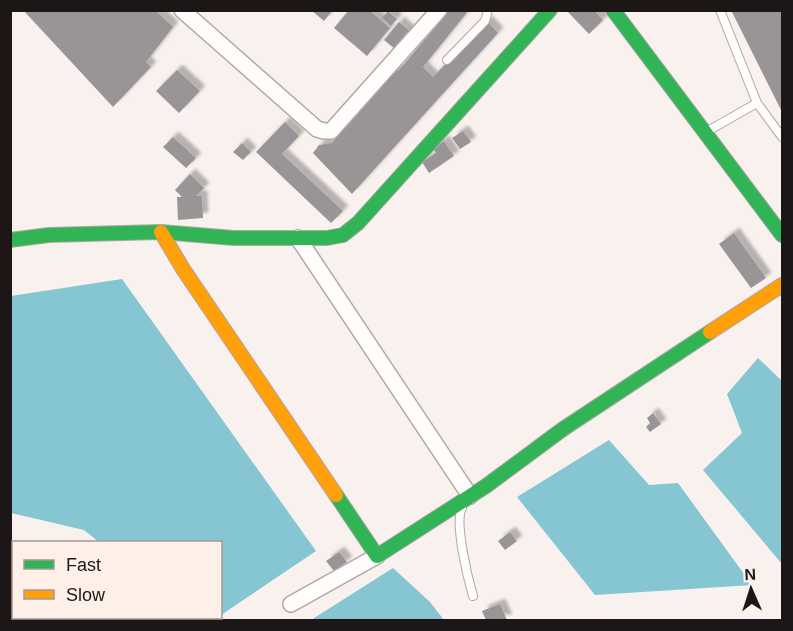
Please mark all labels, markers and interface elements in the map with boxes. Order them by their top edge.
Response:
legend [12,541,222,619]
text: Fast [66,555,101,575]
north arrow [721,559,781,619]
text: N [744,566,756,583]
text: Slow [66,585,106,605]

